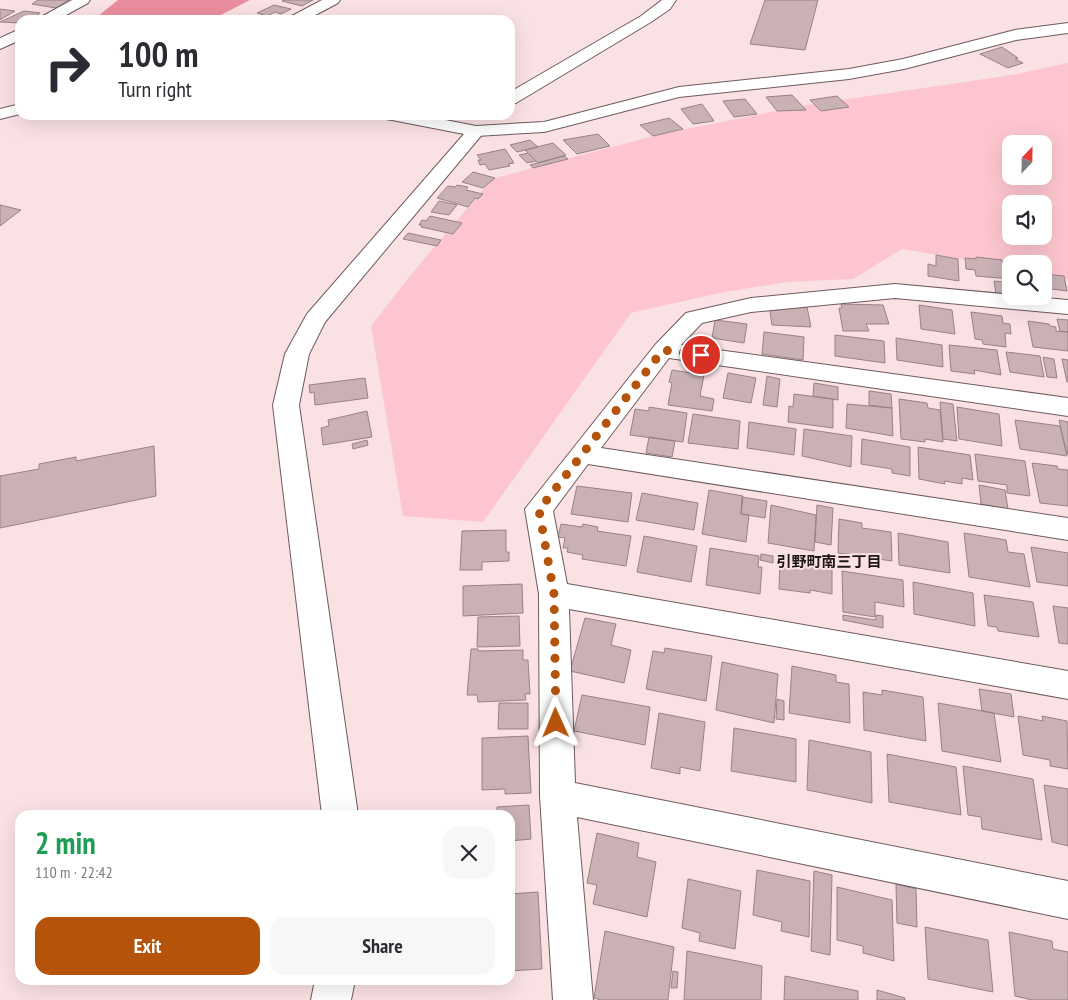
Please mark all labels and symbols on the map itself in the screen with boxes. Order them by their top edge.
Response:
north arrow [1002,135,1052,185]
pin [680,334,722,376]
district label: 引野町南三丁目 [776,552,882,571]
position arrow [529,696,581,748]

